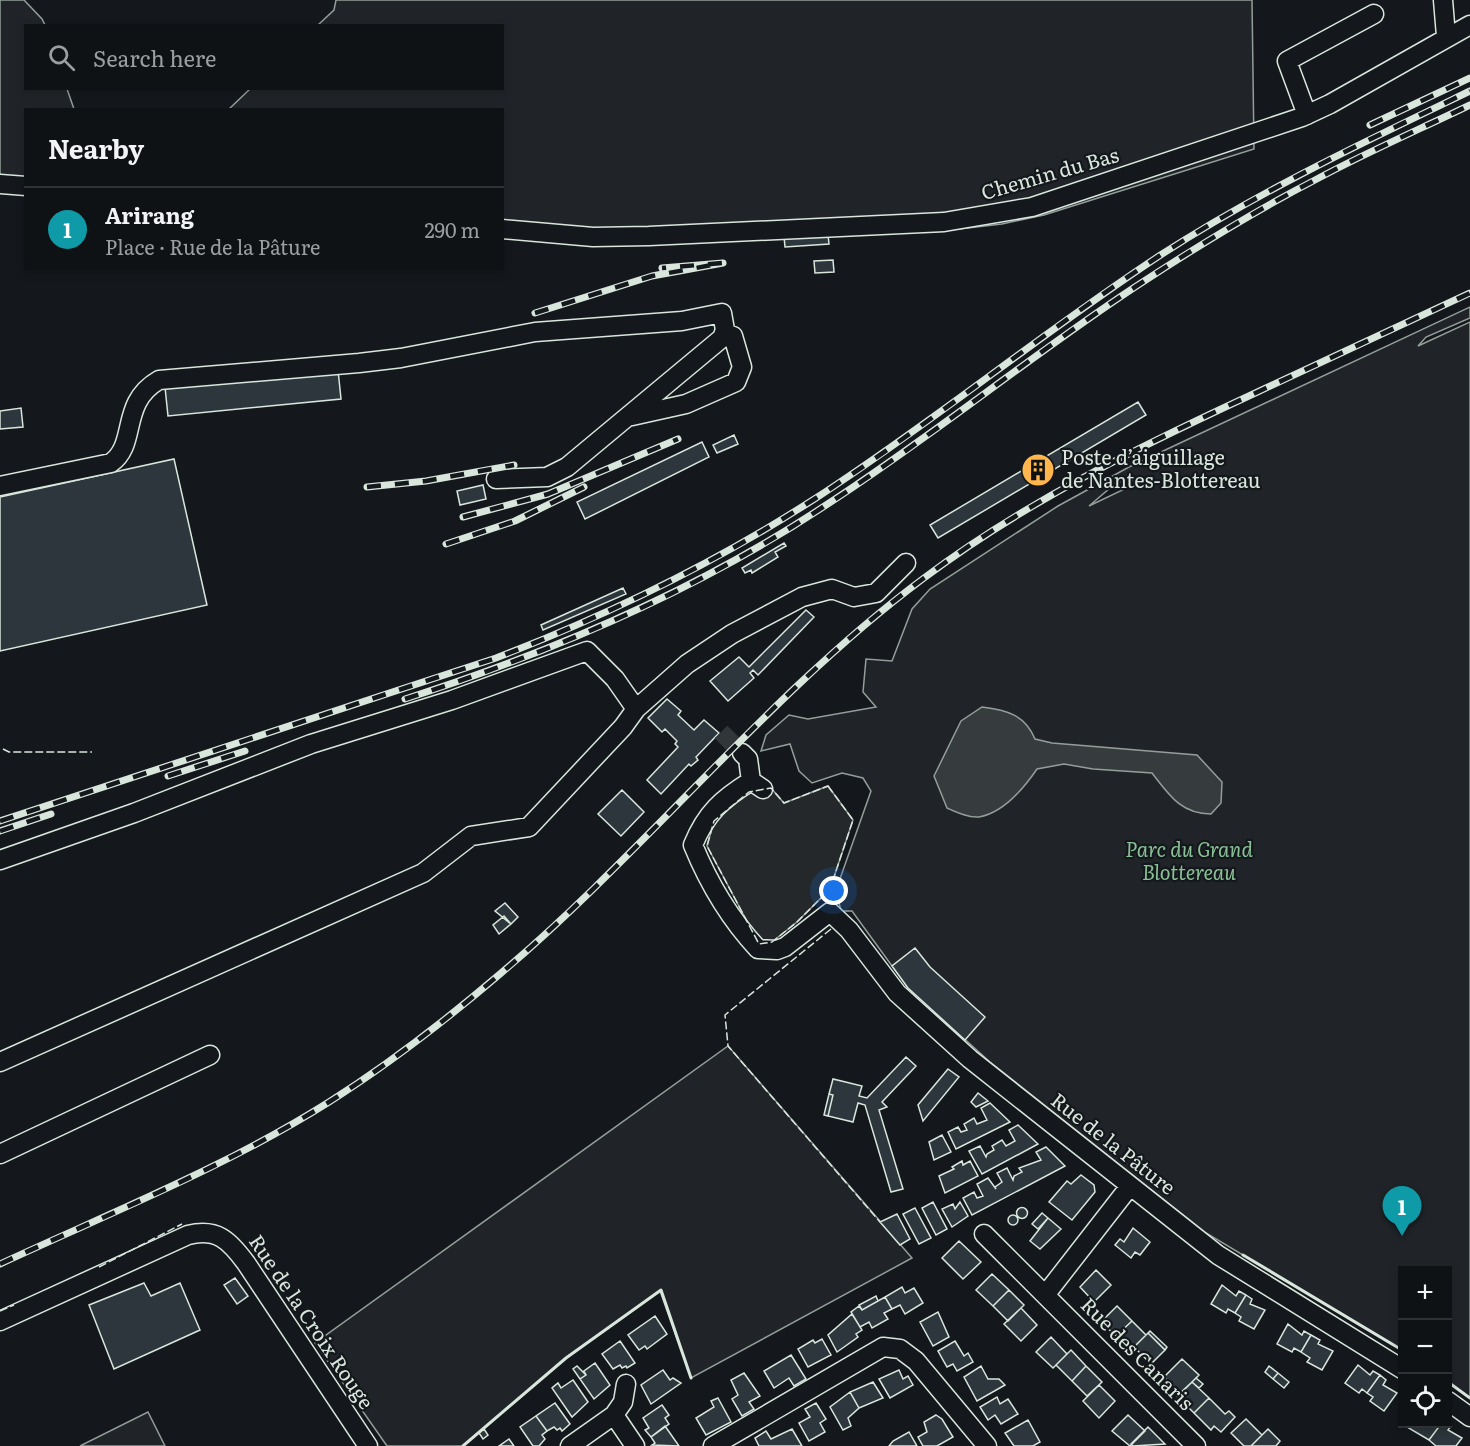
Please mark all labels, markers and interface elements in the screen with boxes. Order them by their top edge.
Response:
search box [24,24,504,90]
icon: search [45,41,78,74]
text: Search here [93,41,216,74]
text: Nearby [48,128,144,167]
street label: Chemin du Bas [977,138,1122,206]
text: Arirang [105,198,194,231]
text: 1 [63,214,72,244]
text: 290 m [424,214,480,244]
text: Place · Rue de la Pâture [105,231,320,261]
place label: Poste d’aiguillage de Nantes-Blottereau [1061,441,1261,494]
building icon: Poste d’aiguillage de Nantes-Blottereau [1020,452,1056,488]
park label: Parc du Grand Blottereau [1125,833,1253,886]
your location [819,876,848,905]
street label: Rue de la Pâture [1046,1084,1183,1201]
pin: 1 [1382,1186,1422,1236]
street label: Rue de la Croix Rouge [243,1228,382,1414]
map controls [1398,1266,1452,1428]
button: + [1398,1266,1452,1320]
street label: Rue des Canaris [1075,1289,1202,1416]
button: − [1398,1320,1452,1374]
button: locate [1398,1374,1452,1428]

